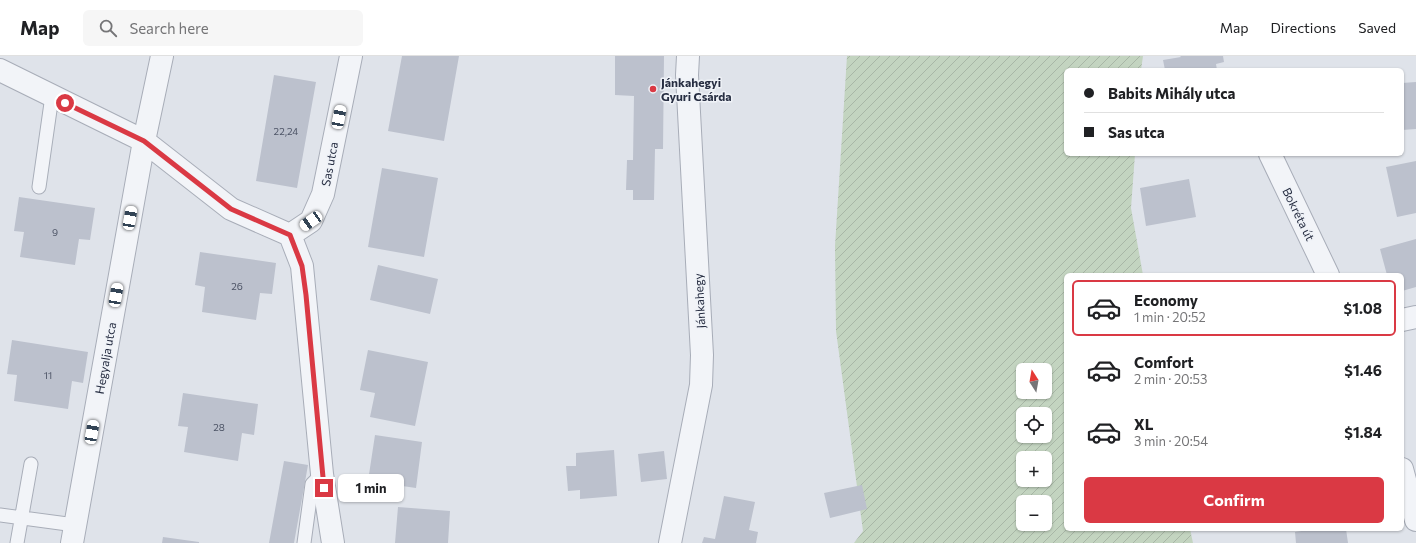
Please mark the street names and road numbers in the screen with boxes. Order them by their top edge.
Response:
street label: Sas utca [318,141,340,187]
street label: Bokréta út [1280,185,1318,243]
street label: Jánkahegy [691,273,708,329]
street label: Hegyalja utca [92,321,118,395]

